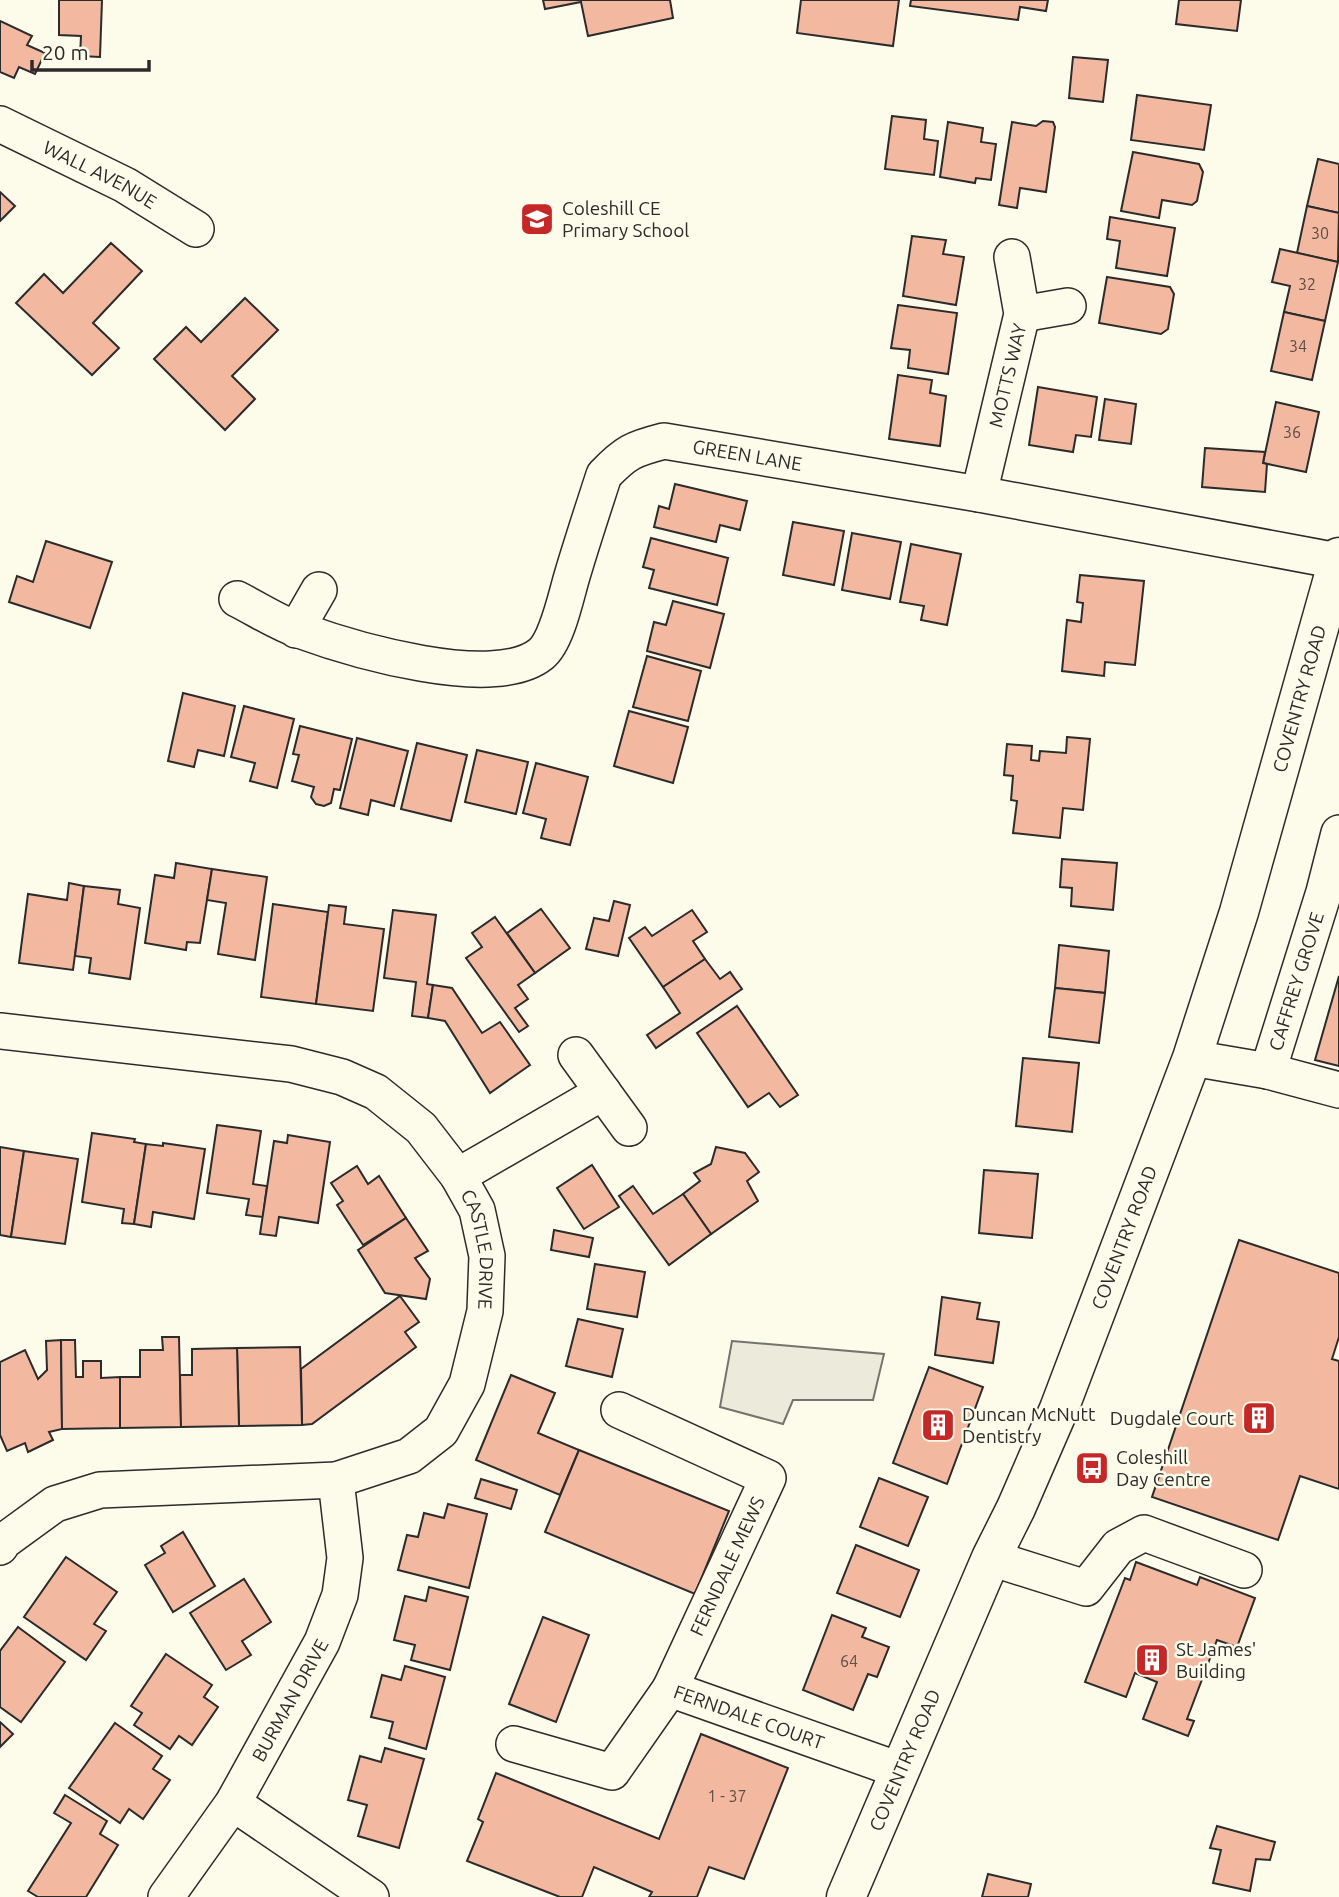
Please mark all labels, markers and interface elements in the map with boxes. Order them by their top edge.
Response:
scale bar [32,28,149,72]
text: 20 m [42,40,89,64]
street label: WALL AVENUE [40,136,161,213]
place label: Coleshill CE Primary School [562,197,689,241]
school or university icon: Coleshill CE Primary School [518,200,556,238]
house number: 30 [1311,224,1329,242]
house number: 32 [1298,275,1316,293]
street label: MOTTS WAY [984,321,1030,430]
house number: 34 [1289,337,1307,355]
house number: 36 [1283,423,1301,441]
street label: GREEN LANE [691,435,804,475]
street label: COVENTRY ROAD [1268,622,1330,775]
street label: CAFFREY GROVE [1264,909,1328,1053]
street label: COVENTRY ROAD [1087,1162,1161,1312]
street label: CASTLE DRIVE [457,1185,498,1310]
building icon: Dugdale Court [1240,1399,1278,1437]
place label: Duncan McNutt Dentistry [962,1403,1096,1447]
building icon: Duncan McNutt Dentistry [919,1406,957,1444]
place label: Dugdale Court [1110,1407,1235,1429]
place label: Coleshill Day Centre [1116,1446,1211,1490]
bus stop icon: Coleshill Day Centre [1073,1449,1111,1487]
street label: FERNDALE MEWS [685,1493,769,1639]
street label: BURMAN DRIVE [247,1635,333,1765]
place label: St James' Building [1176,1638,1256,1682]
building icon: St James' Building [1133,1641,1171,1679]
house number: 64 [840,1652,858,1670]
street label: FERNDALE COURT [671,1680,828,1754]
street label: COVENTRY ROAD [865,1686,945,1834]
house number: 1 - 37 [707,1787,747,1805]

